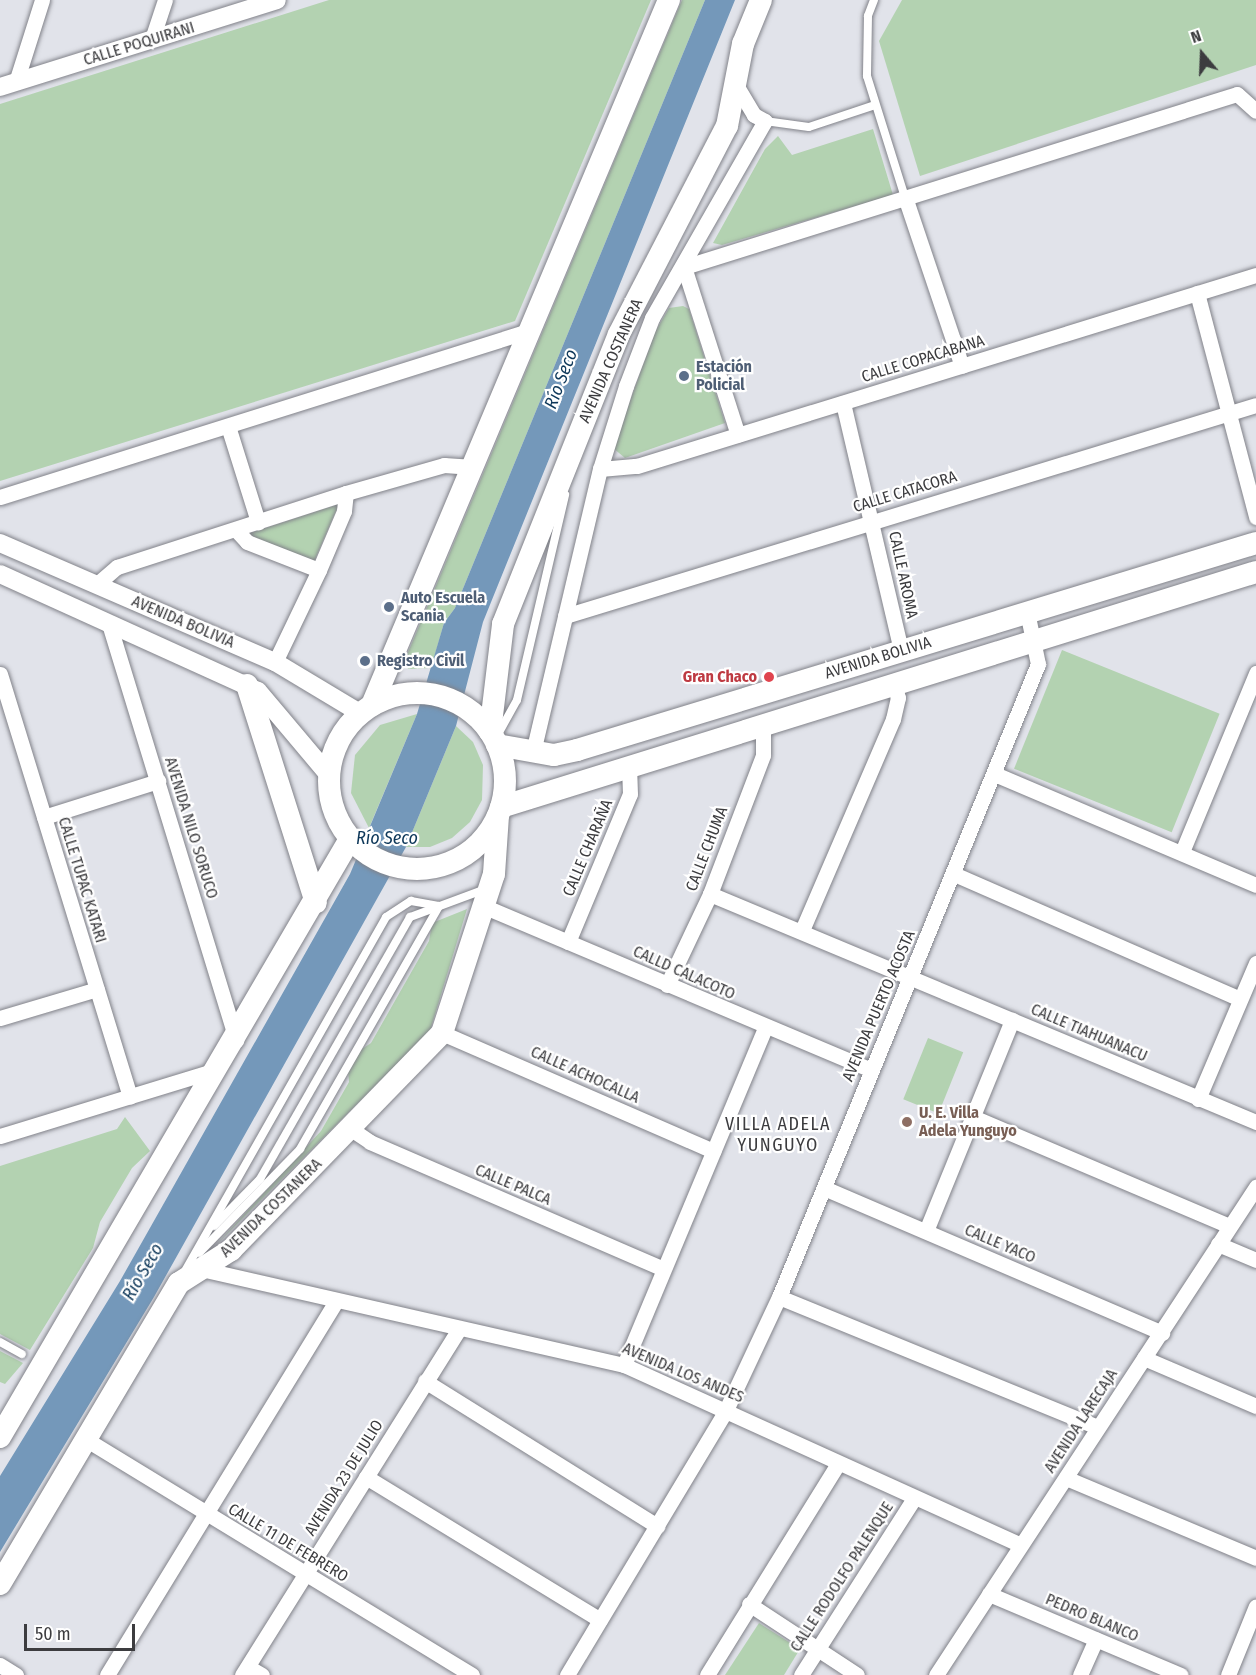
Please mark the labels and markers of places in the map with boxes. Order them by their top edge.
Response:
place label: Estación Policial [696,357,752,395]
marker: Estación Policial [677,369,691,383]
place label: Auto Escuela Scania [401,588,485,626]
marker: Auto Escuela Scania [382,600,396,614]
place label: Registro Civil [377,651,464,671]
marker: Registro Civil [358,654,372,668]
place label: Gran Chaco [683,667,757,687]
marker: Gran Chaco [762,670,776,684]
place label: U. E. Villa Adela Yunguyo [919,1103,1017,1141]
marker: U. E. Villa Adela Yunguyo [900,1115,914,1129]

